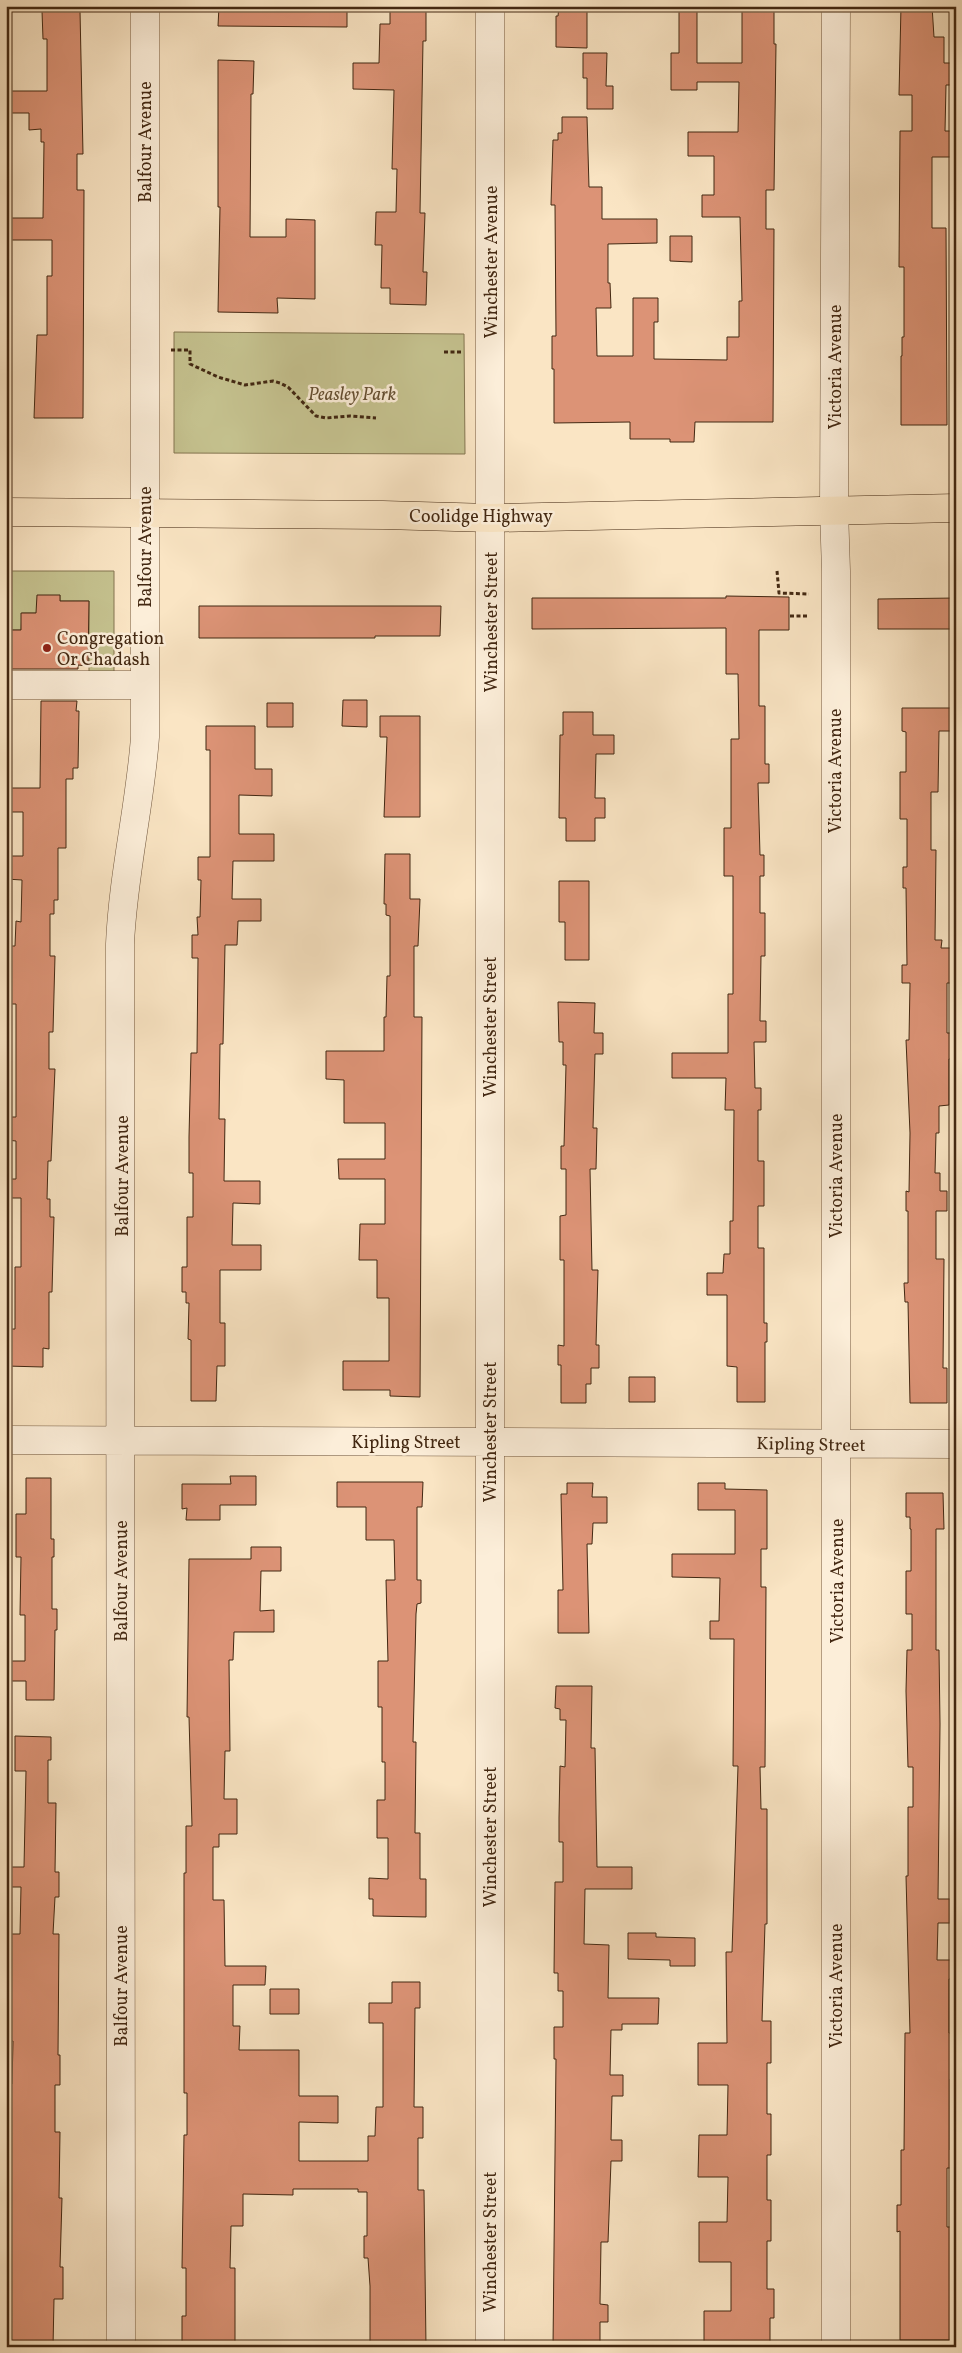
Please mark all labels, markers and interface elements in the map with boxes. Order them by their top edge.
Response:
street label: Balfour Avenue [134,81,159,203]
street label: Winchester Avenue [480,186,505,338]
street label: Victoria Avenue [824,304,849,430]
park label: Peasley Park [308,383,396,408]
street label: Balfour Avenue [134,486,159,608]
street label: Coolidge Highway [409,505,553,530]
street label: Winchester Street [480,551,505,693]
place label: Congregation Or Chadash [57,627,165,673]
marker: Congregation Or Chadash [41,642,53,654]
street label: Victoria Avenue [824,708,849,834]
street label: Winchester Street [479,956,504,1098]
street label: Victoria Avenue [825,1113,850,1239]
street label: Balfour Avenue [111,1115,136,1237]
street label: Winchester Street [479,1361,504,1503]
street label: Kipling Street [351,1431,461,1456]
street label: Kipling Street [756,1432,866,1459]
street label: Victoria Avenue [826,1518,851,1644]
street label: Balfour Avenue [110,1520,135,1642]
street label: Winchester Street [479,1766,504,1908]
street label: Victoria Avenue [825,1923,850,2049]
street label: Balfour Avenue [110,1925,135,2047]
street label: Winchester Street [479,2171,504,2313]

